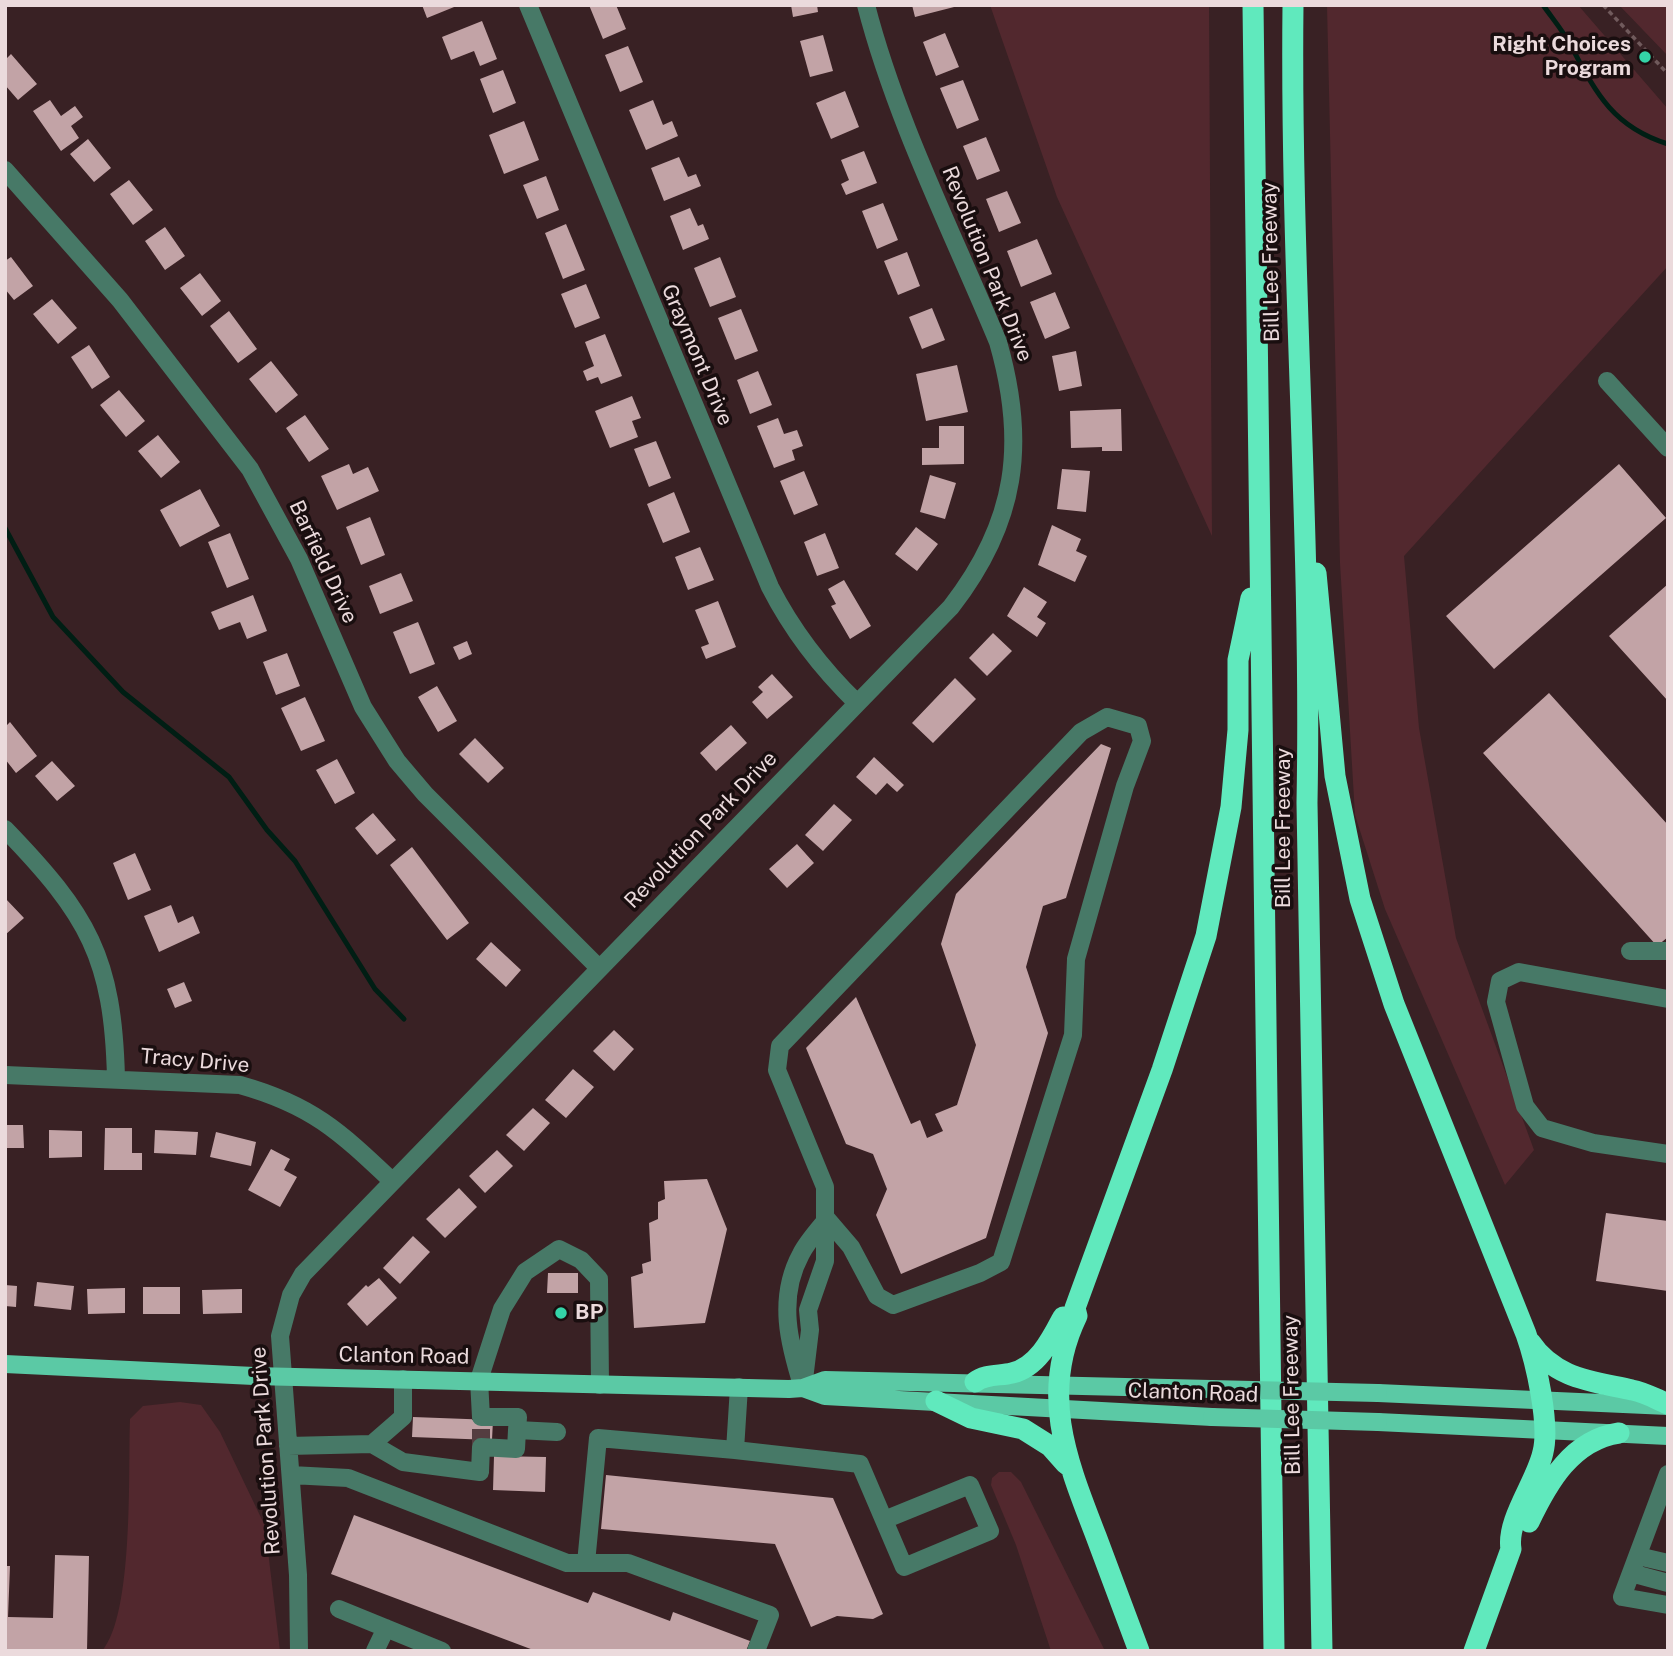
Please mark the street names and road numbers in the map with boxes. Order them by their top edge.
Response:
street label: Revolution Park Drive [936,163,1038,365]
street label: Bill Lee Freeway [1257,182,1285,342]
street label: Graymont Drive [656,281,738,429]
street label: Barfield Drive [284,497,362,627]
street label: Revolution Park Drive [619,746,783,914]
street label: Bill Lee Freeway [1271,748,1297,908]
street label: Tracy Drive [140,1044,250,1078]
street label: Bill Lee Freeway [1278,1315,1306,1475]
street label: Clanton Road [338,1342,470,1370]
street label: Revolution Park Drive [246,1346,286,1556]
street label: Clanton Road [1127,1378,1259,1408]

